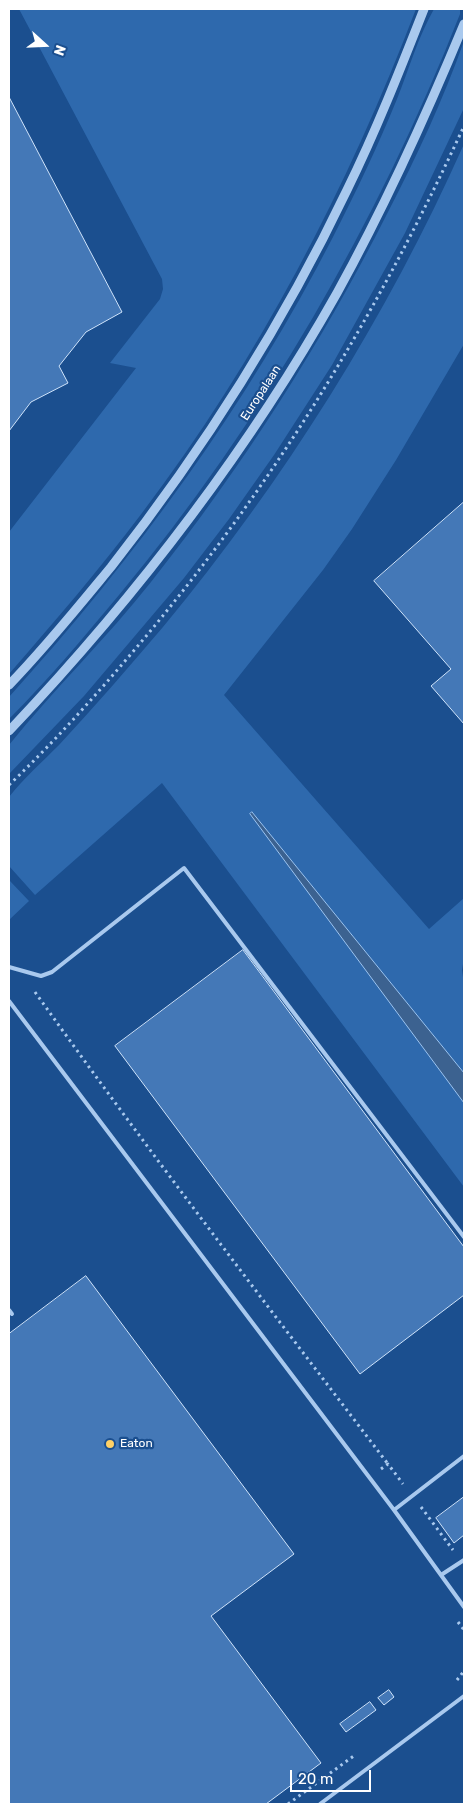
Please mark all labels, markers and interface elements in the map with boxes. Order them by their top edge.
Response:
north arrow [20,20,70,70]
text: N [50,43,69,58]
street label: Europalaan [238,363,284,423]
place label: Eaton [120,1437,153,1451]
marker: Eaton [104,1438,116,1450]
scale bar [293,1760,374,1792]
text: 20 m [298,1770,333,1788]

